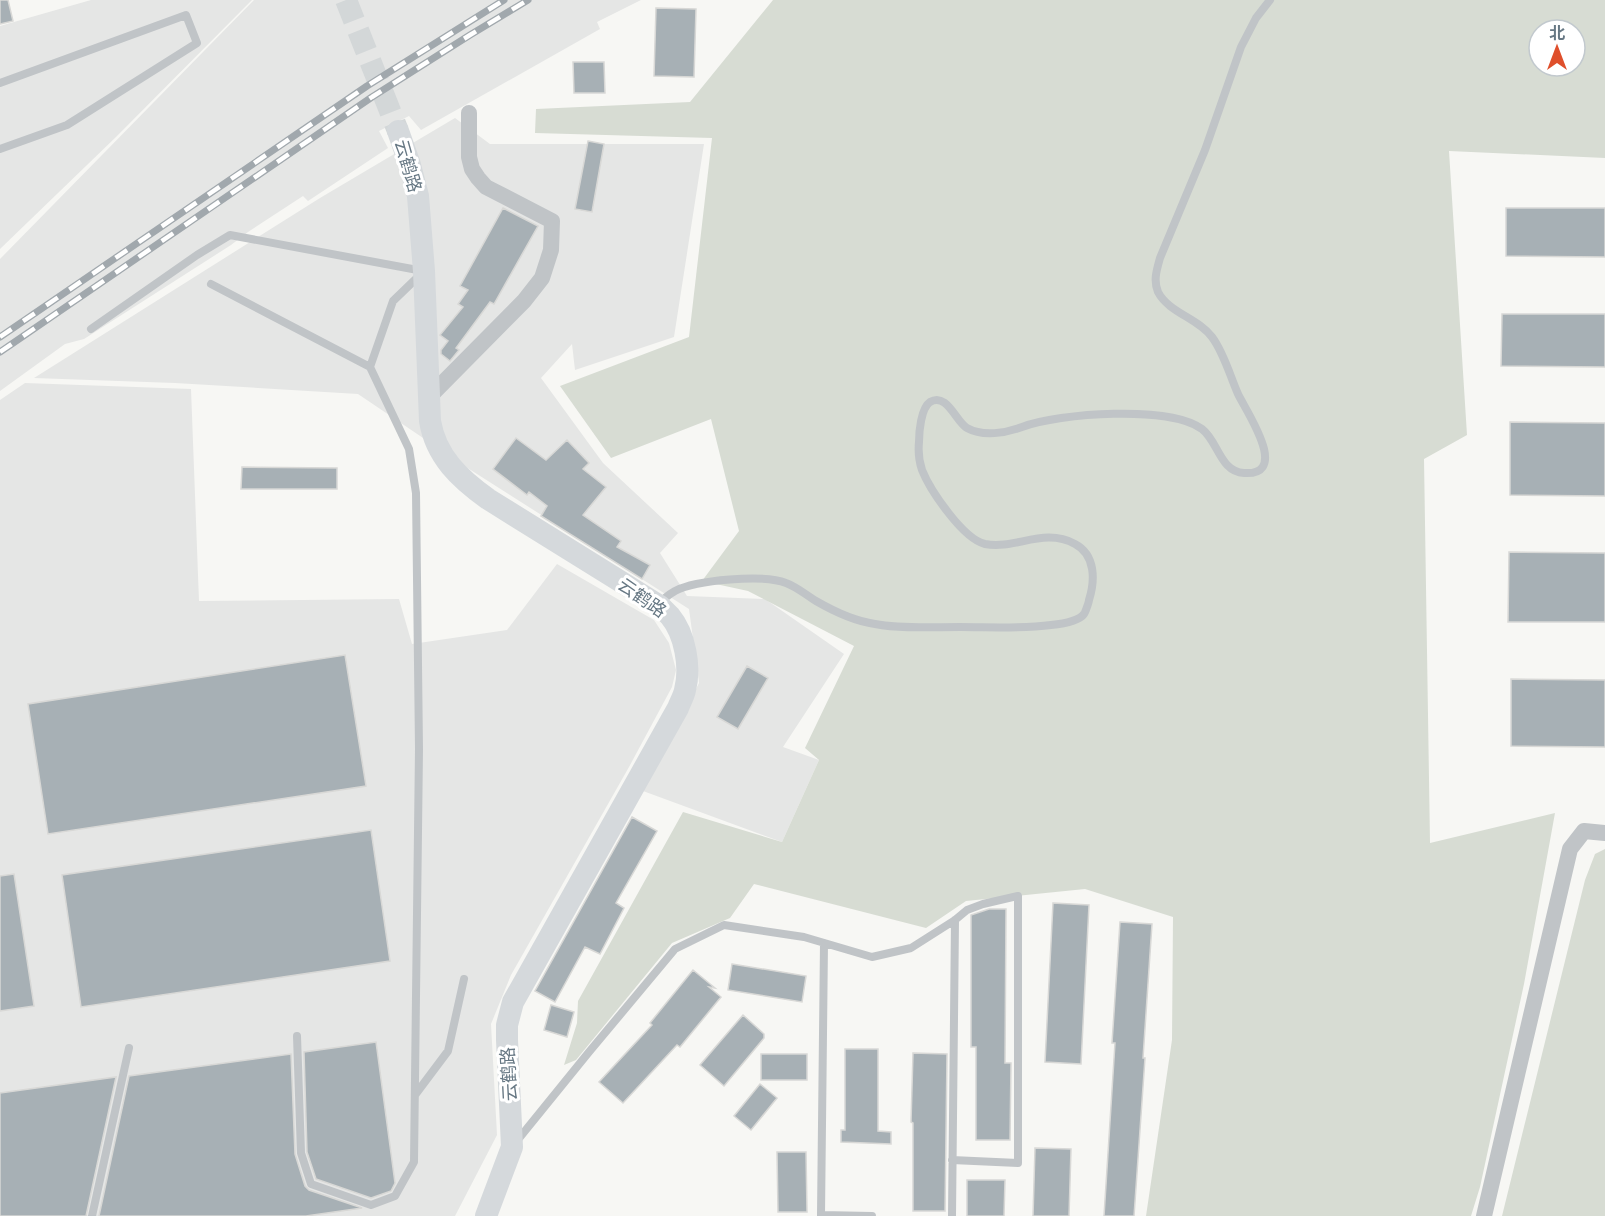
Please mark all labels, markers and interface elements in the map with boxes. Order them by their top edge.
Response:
north arrow [1527,18,1587,78]
text: 北 [1549,23,1565,43]
street label: 云鹤路 [390,137,427,195]
street label: 云鹤路 [614,573,671,622]
street label: 云鹤路 [496,1046,521,1102]

